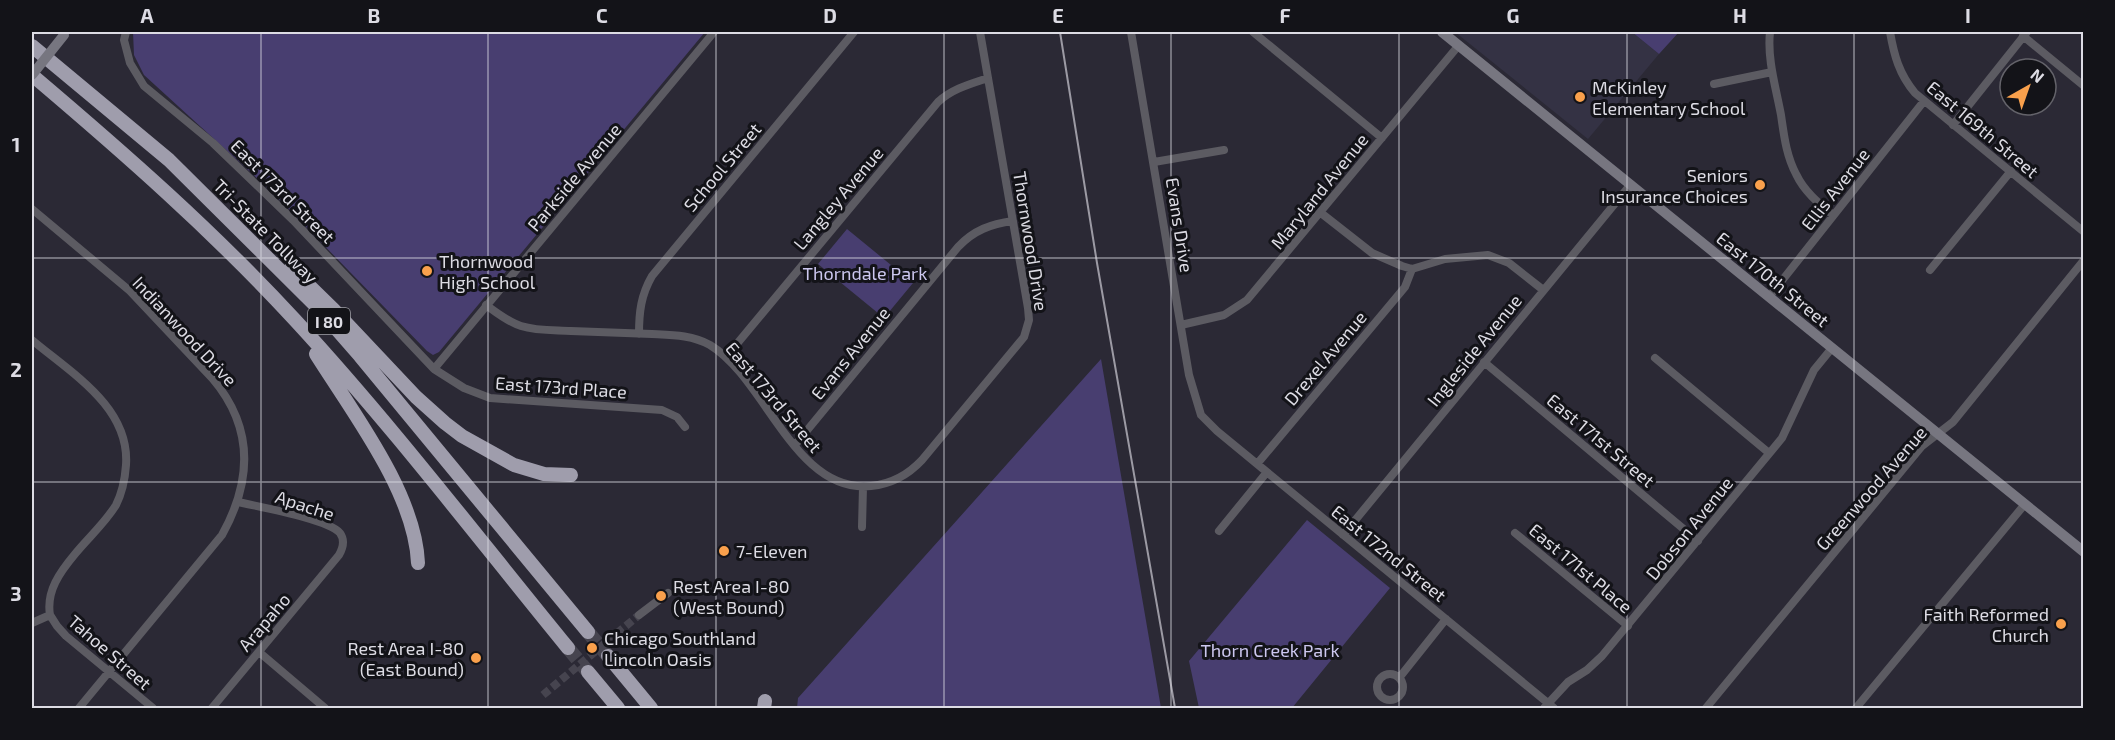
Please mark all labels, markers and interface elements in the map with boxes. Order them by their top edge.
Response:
text: A [140,3,154,27]
text: B [368,3,380,27]
text: C [596,3,608,27]
text: D [823,3,837,27]
text: E [1052,3,1064,27]
text: F [1279,3,1291,27]
text: G [1507,3,1519,27]
text: H [1733,3,1747,27]
text: I [1965,3,1971,27]
north arrow [1998,57,2058,117]
text: N [2027,64,2048,86]
place label: McKinley Elementary School [1592,76,1746,119]
street label: East 169th Street [1923,76,2043,182]
marker: McKinley Elementary School [1573,90,1587,104]
street label: Parkside Avenue [522,118,626,236]
street label: School Street [679,118,765,216]
street label: Maryland Avenue [1266,129,1372,253]
text: 1 [12,132,20,156]
street label: East 173rd Street [227,135,340,248]
street label: Langley Avenue [789,142,887,254]
street label: Ellis Avenue [1796,144,1874,234]
place label: Seniors Insurance Choices [1601,164,1748,207]
street label: Thornwood Drive [1009,170,1053,312]
street label: Tri-State Tollway [209,174,323,288]
street label: Evans Drive [1162,176,1198,274]
marker: Seniors Insurance Choices [1753,178,1767,192]
street label: East 170th Street [1712,227,1834,331]
place label: Thornwood High School [439,250,536,293]
park label: Thorndale Park [803,262,927,284]
marker: Thornwood High School [420,264,434,278]
street label: Indianwood Drive [128,271,242,391]
street label: Ingleside Avenue [1422,290,1526,410]
street label: Evans Avenue [806,302,894,404]
street label: Drexel Avenue [1279,306,1371,410]
road number: I 80 [308,308,350,334]
street label: East 173rd Street [721,337,827,457]
text: 2 [10,357,22,381]
street label: East 173rd Place [494,371,628,403]
street label: East 171st Street [1543,389,1659,491]
street label: Greenwood Avenue [1811,421,1931,555]
street label: Dobson Avenue [1641,472,1737,584]
street label: Apache [273,485,337,525]
street label: East 172nd Street [1327,500,1451,606]
street label: East 171st Place [1525,519,1637,617]
place label: 7-Eleven [736,540,808,562]
marker: 7-Eleven [717,544,731,558]
place label: Rest Area I-80 (West Bound) [673,575,790,618]
text: 3 [10,581,22,605]
street label: Arapaho [233,588,295,656]
marker: Rest Area I-80 (West Bound) [654,589,668,603]
place label: Faith Reformed Church [1923,603,2049,646]
street label: Tahoe Street [64,610,156,694]
marker: Faith Reformed Church [2054,617,2068,631]
place label: Chicago Southland Lincoln Oasis [604,627,756,670]
place label: Rest Area I-80 (East Bound) [347,637,464,680]
park label: Thorn Creek Park [1200,639,1340,661]
marker: Chicago Southland Lincoln Oasis [585,641,599,655]
marker: Rest Area I-80 (East Bound) [469,651,483,665]

